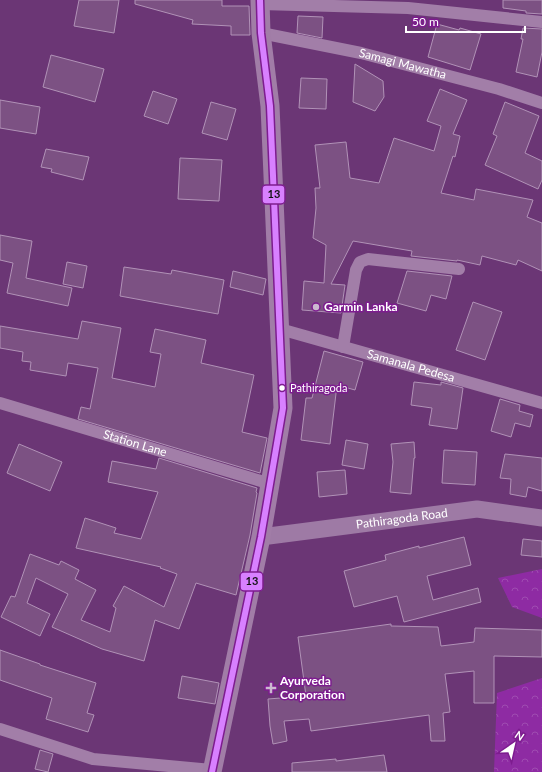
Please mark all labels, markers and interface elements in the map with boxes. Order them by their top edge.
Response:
scale bar [406,8,525,34]
text: 50 m [412,14,439,29]
street label: Samagi Mawatha [358,45,448,82]
line badge: 13 [262,185,285,204]
text: 13 [268,187,280,200]
place label: Garmin Lanka [324,299,398,314]
marker: Garmin Lanka [311,302,321,312]
street label: Samanala Pedesa [366,346,457,385]
place label: Pathiragoda [290,381,347,394]
marker: Pathiragoda [277,383,287,393]
street label: Station Lane [102,426,169,459]
street label: Pathiragoda Road [355,505,449,532]
line badge: 13 [240,572,263,591]
text: 13 [246,574,258,587]
place label: Ayurveda Corporation [279,673,345,702]
marker: Ayurveda Corporation [265,682,277,694]
north arrow [494,724,534,764]
text: N [513,728,527,743]

